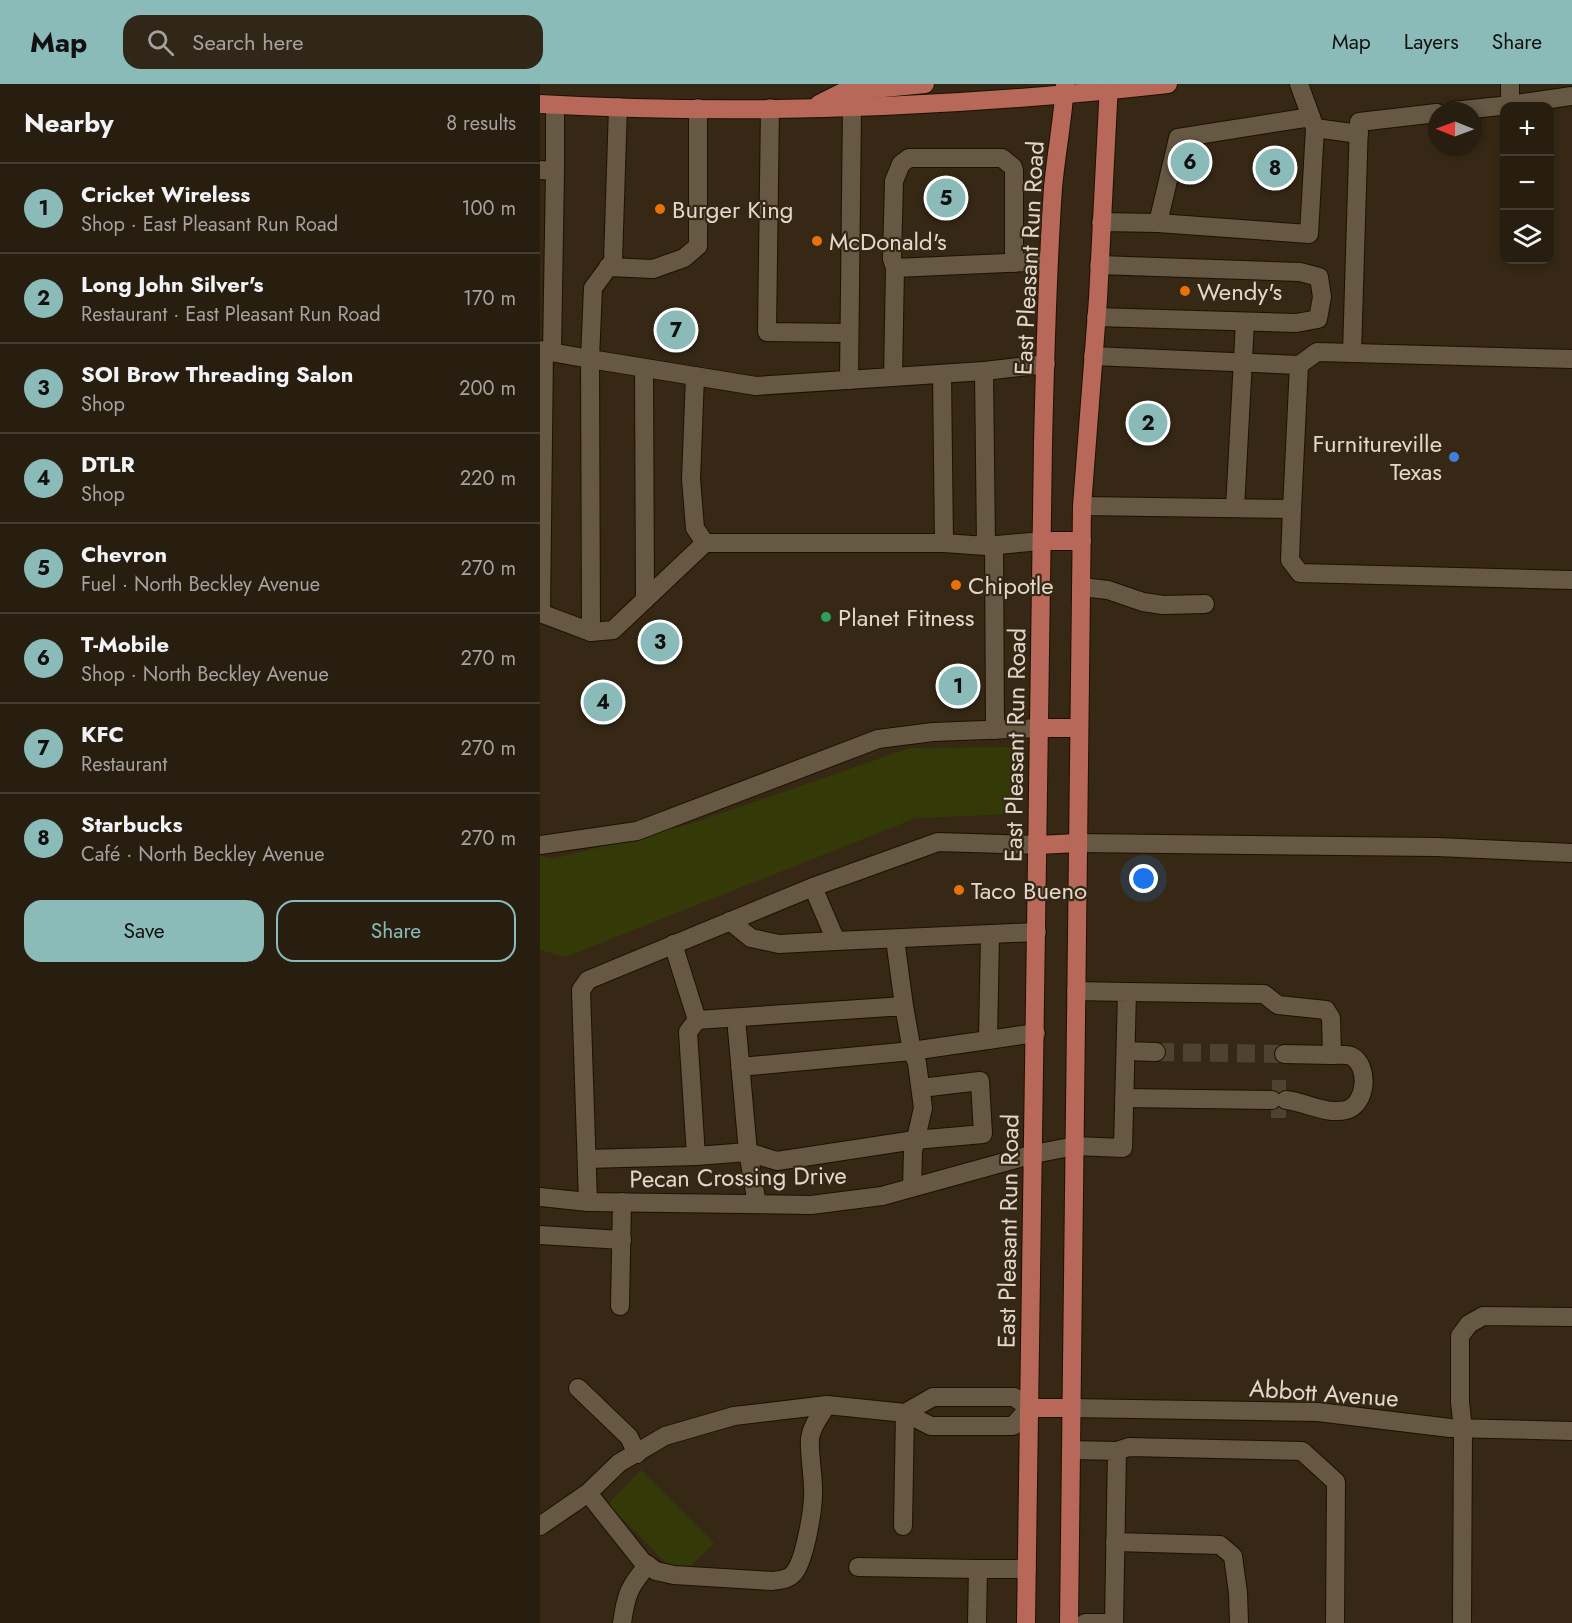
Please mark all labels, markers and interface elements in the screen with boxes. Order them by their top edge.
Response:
search box [123,15,543,69]
text: Map [30,22,87,63]
icon: search [144,26,177,59]
text: Search here [192,26,304,58]
text: Map [1332,27,1371,57]
text: Layers [1404,27,1459,57]
text: Share [1492,27,1542,57]
north arrow [1428,102,1482,156]
map controls [1500,102,1554,264]
button: + [1500,102,1554,156]
text: Nearby [24,104,113,142]
text: 8 results [446,109,516,138]
street label: East Pleasant Run Road [1005,140,1053,376]
pin: 6 [1170,140,1210,184]
pin: 8 [1256,146,1294,190]
button: − [1500,156,1554,210]
pin: 5 [926,176,966,220]
text: Cricket Wireless [81,178,250,210]
place label: Burger King [672,192,793,227]
text: 1 [38,194,49,223]
text: 100 m [461,194,516,223]
marker: Burger King [653,202,667,216]
text: Shop · East Pleasant Run Road [81,210,338,239]
button: layers [1500,210,1554,264]
place label: McDonald's [829,224,947,259]
marker: McDonald's [810,234,824,248]
text: Long John Silver's [81,268,264,300]
place label: Wendy's [1197,274,1282,309]
text: 2 [37,284,50,313]
text: 170 m [463,284,516,313]
marker: Wendy's [1178,284,1192,298]
text: Restaurant · East Pleasant Run Road [81,300,381,329]
pin: 7 [656,308,696,352]
text: SOI Brow Threading Salon [81,358,353,390]
text: 3 [37,374,50,403]
text: 200 m [459,374,516,403]
text: Shop [81,390,125,419]
pin: 2 [1128,400,1168,446]
place label: Furnitureville Texas [1312,426,1442,489]
text: DTLR [81,448,135,480]
marker: Furnitureville Texas [1447,450,1461,464]
text: 4 [37,464,50,493]
text: 220 m [460,464,516,493]
text: Shop [81,480,125,509]
text: Chevron [81,538,167,570]
text: 5 [37,554,50,583]
text: 270 m [461,554,516,583]
place label: Chipotle [968,568,1054,603]
text: Fuel · North Beckley Avenue [81,570,320,599]
marker: Chipotle [949,578,963,592]
place label: Planet Fitness [838,600,974,635]
marker: Planet Fitness [819,610,833,624]
pin: 3 [640,620,680,664]
text: T-Mobile [81,628,169,660]
street label: East Pleasant Run Road [995,628,1035,862]
text: 6 [37,644,50,673]
text: 270 m [461,644,516,673]
text: Shop · North Beckley Avenue [81,660,329,689]
pin: 1 [938,664,978,708]
pin: 4 [584,680,622,724]
text: KFC [81,718,124,750]
text: 7 [37,734,50,763]
text: 270 m [461,734,516,763]
text: Restaurant [81,750,167,779]
text: Starbucks [81,808,182,840]
text: 8 [37,824,50,853]
text: 270 m [461,824,516,853]
text: Café · North Beckley Avenue [81,840,324,869]
your location [1129,864,1158,893]
place label: Taco Bueno [971,873,1087,908]
marker: Taco Bueno [952,883,966,897]
button: Save [24,900,264,962]
button: Share [276,900,516,962]
street label: East Pleasant Run Road [988,1114,1028,1348]
street label: Pecan Crossing Drive [629,1158,847,1196]
street label: Abbott Avenue [1248,1370,1400,1416]

